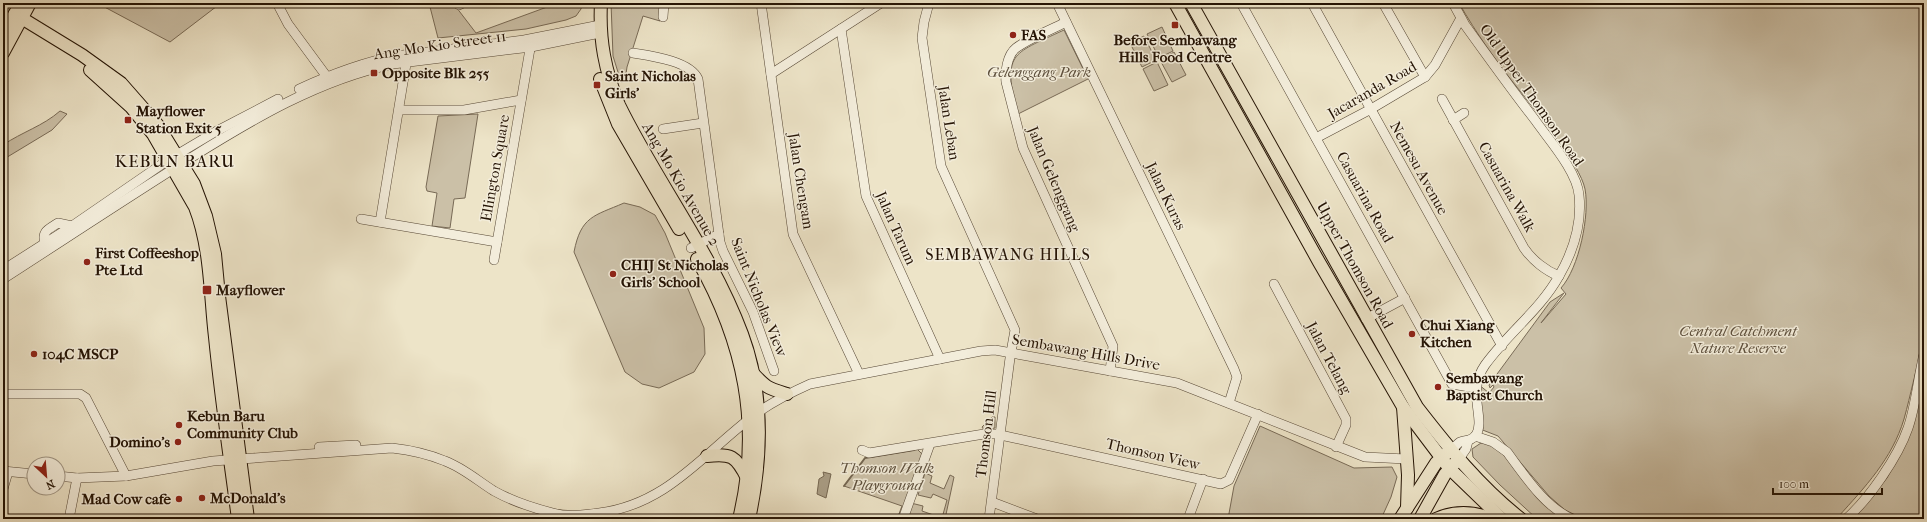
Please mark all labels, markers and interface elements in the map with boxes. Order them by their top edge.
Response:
marker: Before Sembawang Hills Food Centre [1170,20,1180,30]
street label: Old Upper Thomson Road [1476,20,1588,170]
place label: FAS [1020,26,1047,44]
street label: Ang Mo Kio Street 11 [372,27,507,63]
marker: FAS [1008,30,1018,40]
place label: Before Sembawang Hills Food Centre [1113,31,1237,66]
street label: Jacaranda Road [1324,57,1420,123]
park label: Gelenggang Park [987,63,1091,81]
place label: Opposite Blk 255 [382,64,490,82]
place label: Saint Nicholas Girls' [605,67,696,102]
marker: Opposite Blk 255 [369,68,379,78]
marker: Saint Nicholas Girls' [592,80,602,90]
street label: Jalan Leban [934,83,964,162]
place label: Mayflower Station Exit 5 [135,102,222,137]
street label: Ellington Square [477,113,513,223]
marker: Mayflower Station Exit 5 [123,115,133,125]
street label: Ang Mo Kio Avenue 2 [638,118,724,249]
street label: Nemesu Avenue [1386,118,1452,218]
street label: Jalan Gelenggang [1023,123,1085,235]
street label: Jalan Chengam [784,131,818,231]
street label: Casuarina Walk [1475,139,1539,235]
street label: Casuarina Road [1333,148,1398,246]
district label: KEBUN BARU [115,151,235,171]
street label: Jalan Kuras [1141,158,1190,233]
street label: Jalan Tarum [871,188,920,268]
street label: Upper Thomson Road [1313,198,1398,332]
street label: Saint Nicholas View [727,235,791,360]
place label: First Coffeeshop Pte Ltd [94,244,199,279]
district label: SEMBAWANG HILLS [925,245,1091,264]
place label: CHIJ St Nicholas Girls' School [621,256,729,291]
marker: First Coffeeshop Pte Ltd [82,257,92,267]
marker: CHIJ St Nicholas Girls' School [608,269,618,279]
place label: Mayflower [215,281,286,299]
marker: Mayflower [201,284,213,296]
place label: Chui Xiang Kitchen [1420,316,1495,351]
street label: Jalan Telang [1302,318,1356,398]
park label: Central Catchment Nature Reserve [1679,322,1798,357]
marker: Chui Xiang Kitchen [1407,329,1417,339]
street label: Sembawang Hills Drive [1011,330,1162,374]
place label: 104C MSCP [42,345,118,363]
marker: 104C MSCP [29,349,39,359]
place label: Sembawang Baptist Church [1446,369,1543,404]
marker: Sembawang Baptist Church [1433,382,1443,392]
street label: Thomson Hill [972,389,1000,479]
place label: Kebun Baru Community Club [187,407,298,442]
marker: Kebun Baru Community Club [174,420,184,430]
place label: Domino's [109,433,170,451]
street label: Thomson View [1104,434,1203,474]
marker: Domino's [173,437,183,447]
north arrow [26,456,66,496]
park label: Thomson Walk Playground [840,459,934,494]
scale bar [1773,470,1882,496]
text: N [43,477,57,492]
text: 100 m [1779,477,1809,491]
place label: McDonald's [209,489,286,507]
place label: Mad Cow cafe [80,490,172,508]
marker: McDonald's [197,493,207,503]
marker: Mad Cow cafe [174,494,184,504]

